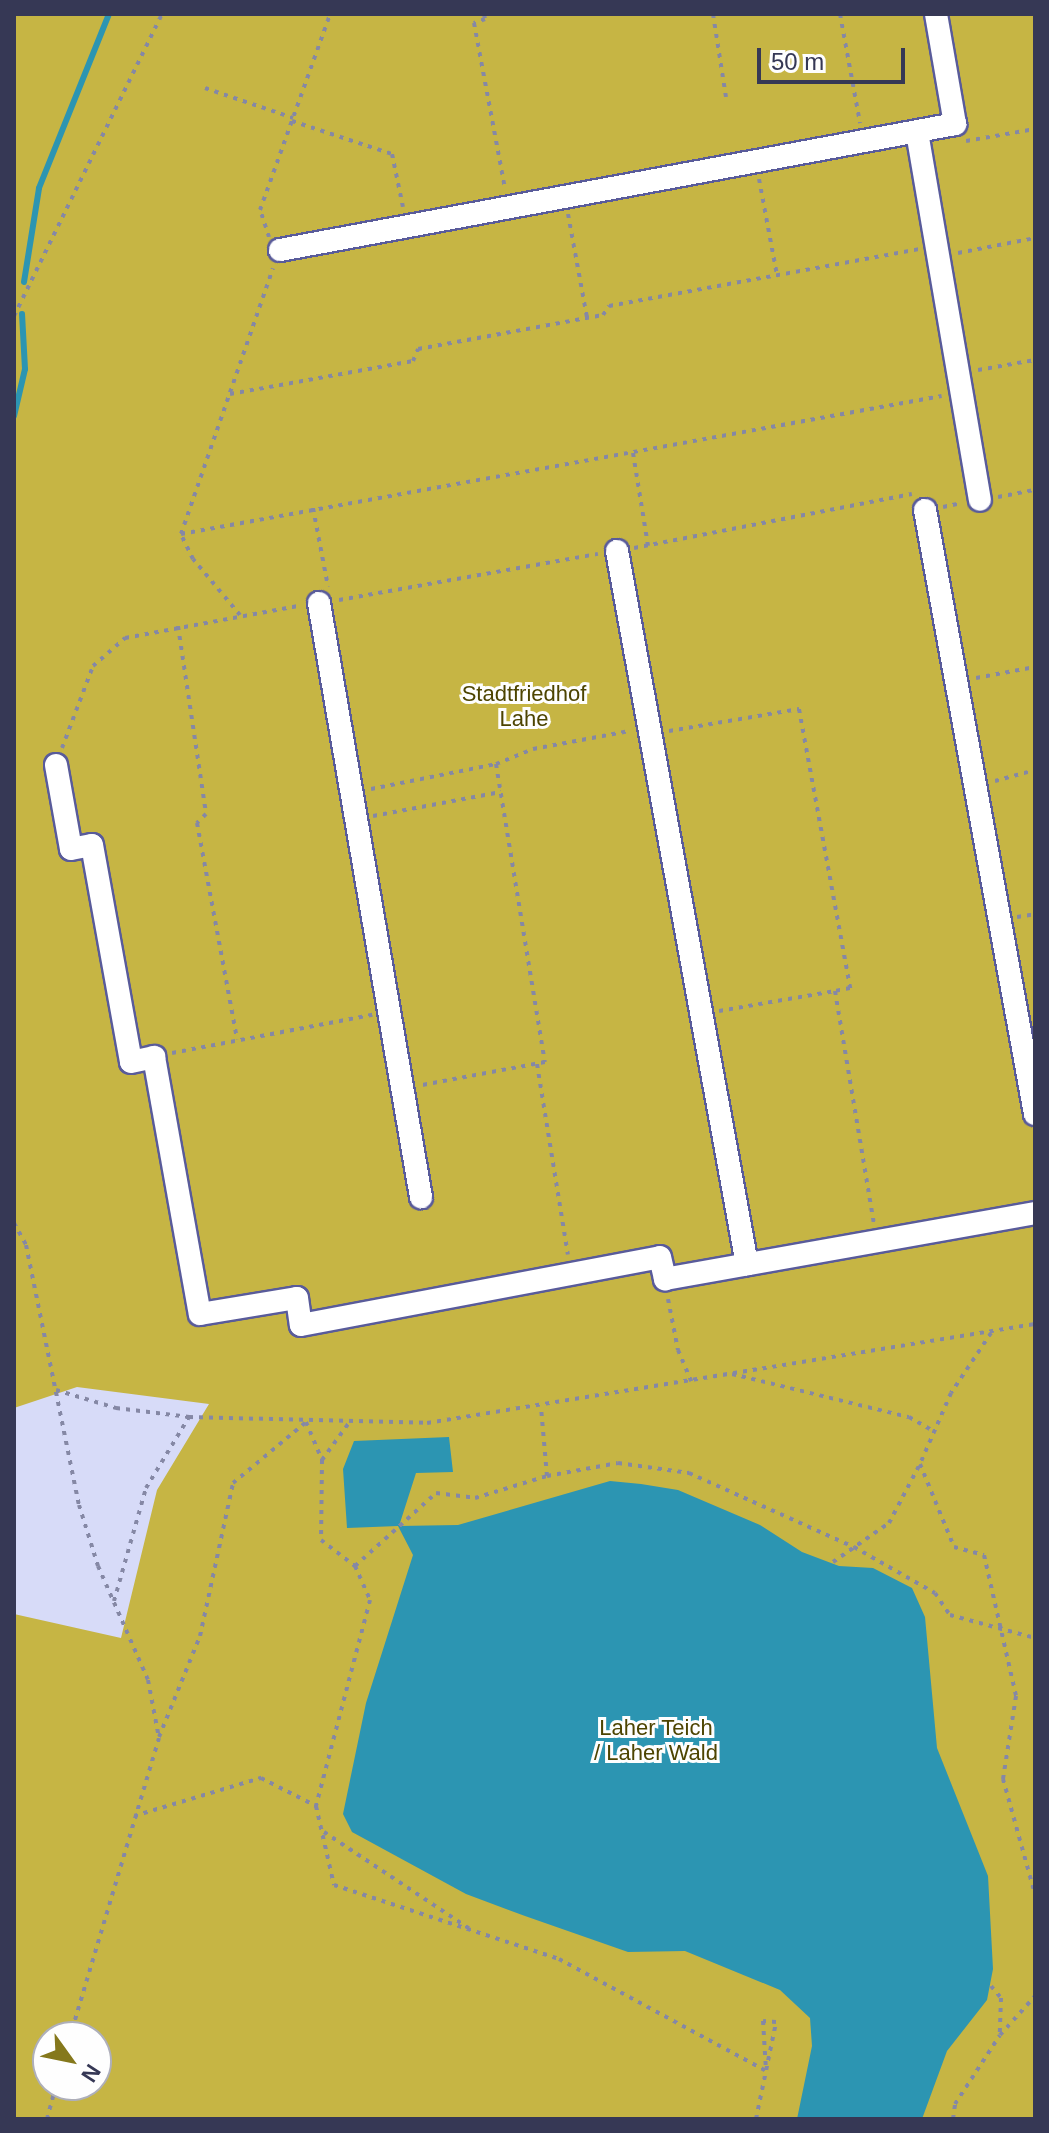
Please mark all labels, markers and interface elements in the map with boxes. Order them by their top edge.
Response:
scale bar [761,32,909,82]
text: 50 m [771,48,824,75]
park label: Stadtfriedhof Lahe [462,680,586,732]
park label: Laher Teich / Laher Wald [594,1714,718,1766]
north arrow [32,2021,112,2101]
text: N [76,2060,106,2087]

